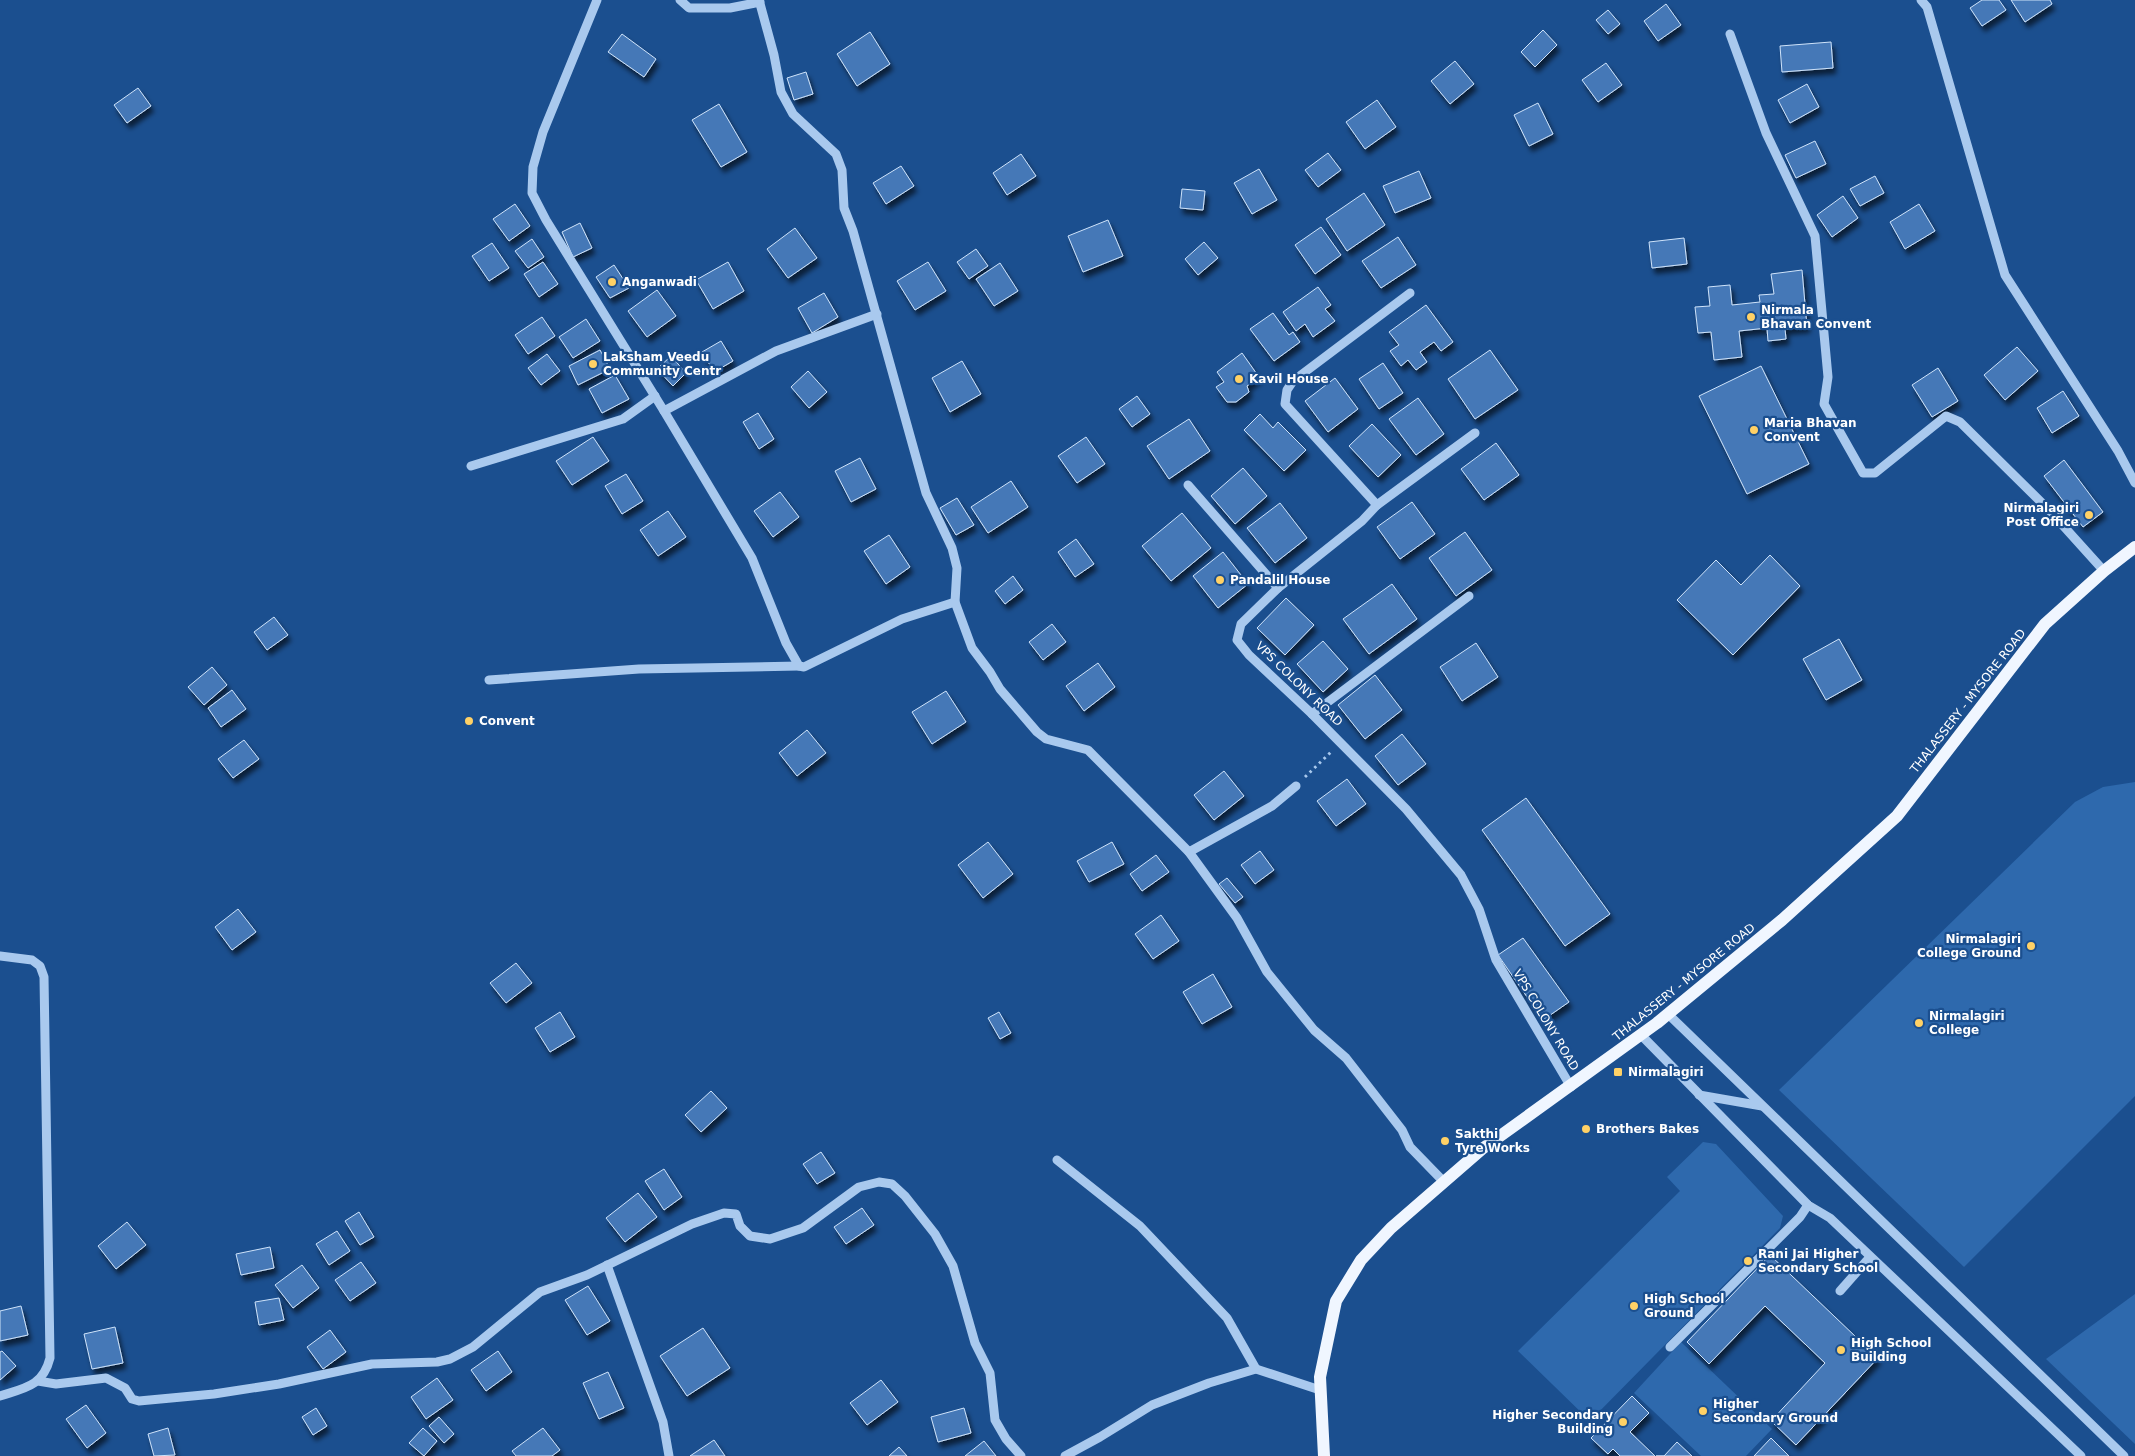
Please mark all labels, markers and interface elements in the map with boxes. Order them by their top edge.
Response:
place label: Anganwadi [622,275,697,289]
marker: Anganwadi [606,276,618,288]
place label: Nirmala Bhavan Convent [1761,303,1872,331]
marker: Nirmala Bhavan Convent [1745,311,1757,323]
place label: Laksham Veedu Community Centr [603,350,721,378]
marker: Laksham Veedu Community Centr [587,358,599,370]
place label: Kavil House [1249,372,1329,386]
marker: Kavil House [1233,373,1245,385]
place label: Maria Bhavan Convent [1764,416,1857,444]
marker: Maria Bhavan Convent [1748,424,1760,436]
place label: Nirmalagiri Post Office [2003,501,2079,529]
marker: Nirmalagiri Post Office [2083,509,2095,521]
place label: Pandalil House [1230,573,1330,587]
marker: Pandalil House [1214,574,1226,586]
street label: THALASSERY - MYSORE ROAD [1907,626,2029,777]
street label: VPS COLONY ROAD [1253,639,1345,729]
place label: Convent [479,714,535,728]
marker: Convent [463,715,475,727]
street label: THALASSERY - MYSORE ROAD [1609,920,1758,1044]
place label: Nirmalagiri College Ground [1917,932,2021,960]
marker: Nirmalagiri College Ground [2025,940,2037,952]
street label: VPS COLONY ROAD [1510,967,1582,1073]
place label: Nirmalagiri College [1929,1009,2005,1037]
marker: Nirmalagiri College [1913,1017,1925,1029]
place label: Nirmalagiri [1628,1065,1704,1079]
marker: Nirmalagiri [1612,1066,1624,1078]
place label: Brothers Bakes [1596,1122,1699,1136]
marker: Brothers Bakes [1580,1123,1592,1135]
place label: Sakthi Tyre Works [1455,1127,1530,1155]
marker: Sakthi Tyre Works [1439,1135,1451,1147]
place label: Rani Jai Higher Secondary School [1758,1247,1878,1275]
marker: Rani Jai Higher Secondary School [1742,1255,1754,1267]
place label: High School Ground [1644,1292,1724,1320]
marker: High School Ground [1628,1300,1640,1312]
place label: High School Building [1851,1336,1931,1364]
marker: High School Building [1835,1344,1847,1356]
place label: Higher Secondary Ground [1713,1397,1838,1425]
marker: Higher Secondary Ground [1697,1405,1709,1417]
place label: Higher Secondary Building [1492,1408,1613,1436]
marker: Higher Secondary Building [1617,1416,1629,1428]

